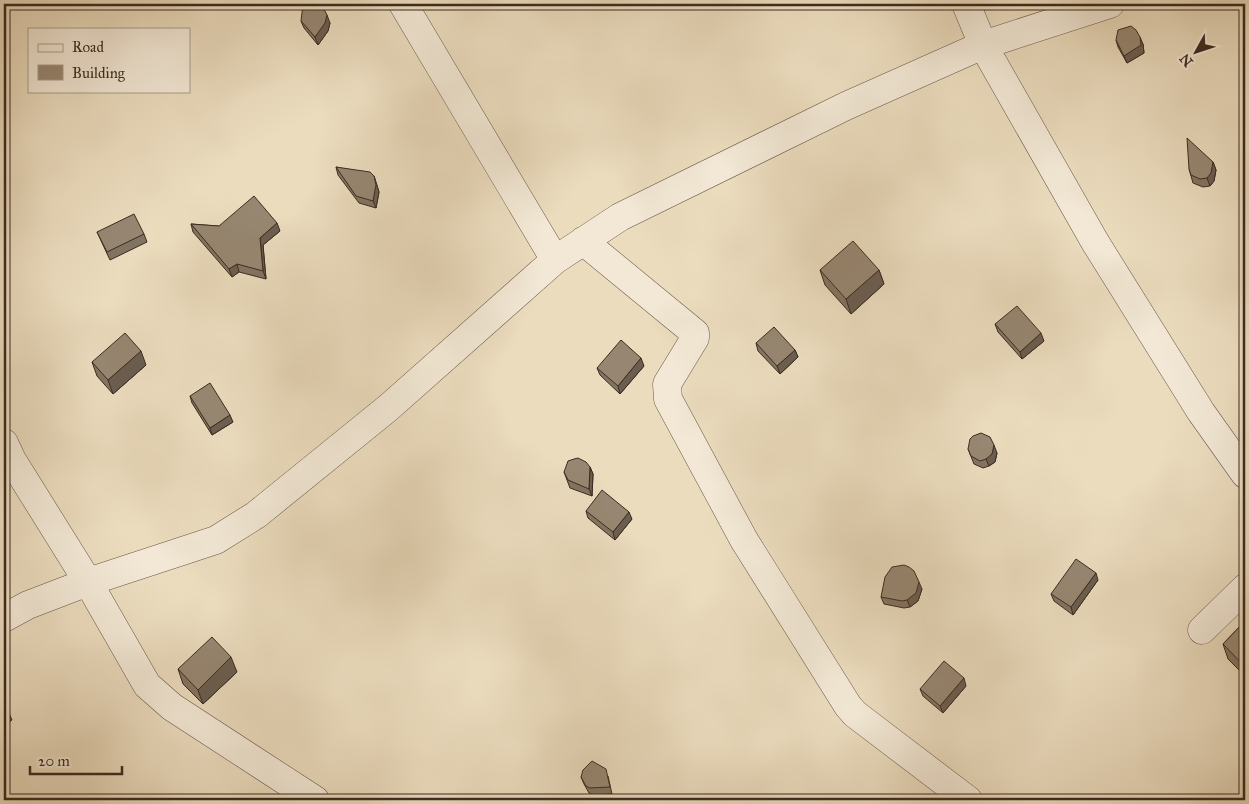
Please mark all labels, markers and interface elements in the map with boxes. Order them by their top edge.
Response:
legend [28,28,190,92]
north arrow [1172,28,1222,78]
text: Road [72,38,104,56]
text: N [1176,50,1197,70]
text: Building [72,64,126,82]
scale bar [30,744,122,776]
text: 20 m [38,752,70,770]

